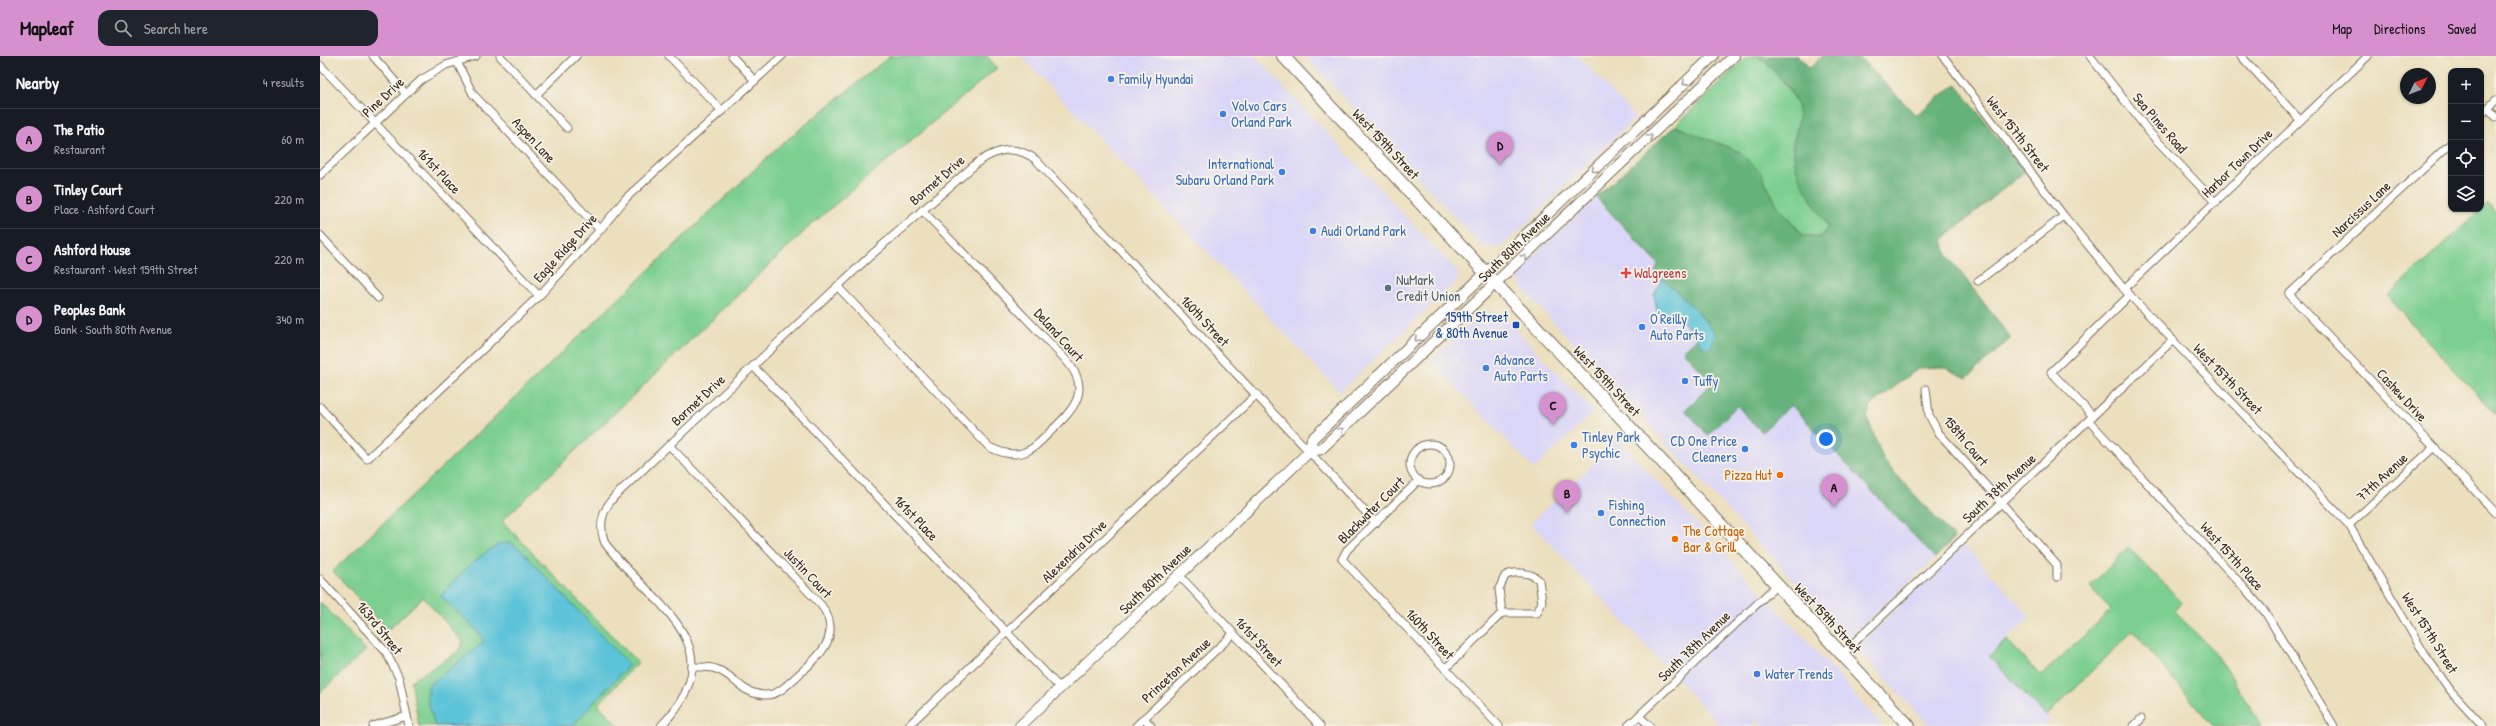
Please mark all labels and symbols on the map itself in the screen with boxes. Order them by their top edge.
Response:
north arrow [2400,68,2436,104]
place label: Family Hyundai [1118,69,1194,89]
street label: Pine Drive [357,72,408,121]
marker: Family Hyundai [1106,74,1116,84]
one-way arrow [1682,78,1690,86]
street label: Sea Pines Road [2129,88,2192,157]
street label: West 157th Street [1983,92,2054,176]
place label: Volvo Cars Orland Park [1231,96,1292,131]
street label: West 159th Street [1349,104,1424,183]
marker: Volvo Cars Orland Park [1218,109,1228,119]
street label: Aspen Lane [508,113,561,168]
street label: Harbor Town Drive [2197,124,2277,201]
pin: D [1487,132,1513,165]
one-way arrow [1645,134,1653,142]
street label: 161st Place [413,144,466,198]
street label: Bormet Drive [905,150,969,209]
place label: International Subaru Orland Park [1176,154,1274,189]
one-way arrow [1591,166,1599,173]
marker: International Subaru Orland Park [1277,167,1287,177]
street label: Narcissus Lane [2327,176,2395,241]
street label: South 80th Avenue [1473,207,1554,286]
street label: Eagle Ridge Drive [529,209,602,287]
place label: Audi Orland Park [1321,221,1406,240]
marker: Audi Orland Park [1308,226,1318,236]
one-way arrow [1519,255,1527,262]
place label: Walgreens [1634,263,1686,283]
marker: Walgreens [1621,268,1631,278]
place label: NuMark Credit Union [1396,270,1460,305]
marker: NuMark Credit Union [1383,283,1393,293]
street label: 160th Street [1177,291,1234,350]
street label: Deland Court [1030,304,1088,366]
place label: 159th Street & 80th Avenue [1436,307,1508,342]
place label: O'Reilly Auto Parts [1650,309,1704,344]
marker: 159th Street & 80th Avenue [1511,320,1521,330]
marker: O'Reilly Auto Parts [1637,322,1647,332]
one-way arrow [1414,334,1422,342]
street label: West 157th Street [2190,339,2267,418]
street label: West 159th Street [1570,341,1645,420]
place label: Advance Auto Parts [1494,350,1548,385]
marker: Advance Auto Parts [1481,363,1491,373]
street label: Cashew Drive [2373,364,2432,426]
street label: Bormet Drive [666,369,729,430]
place label: Tuffy [1693,371,1719,391]
marker: Tuffy [1680,376,1690,386]
pin: C [1540,392,1566,425]
street label: 158th Court [1940,412,1993,470]
one-way arrow [1336,427,1344,435]
place label: Tinley Park Psychic [1582,427,1640,463]
your location [1816,429,1836,449]
place label: CD One Price Cleaners [1670,431,1737,466]
marker: Tinley Park Psychic [1569,440,1579,450]
marker: CD One Price Cleaners [1740,444,1750,454]
street label: South 78th Avenue [1958,448,2040,527]
street label: 77th Avenue [2352,448,2412,505]
place label: Pizza Hut [1724,465,1772,484]
marker: Pizza Hut [1775,470,1785,480]
street label: Blackwater Court [1333,472,1408,547]
pin: A [1821,474,1847,507]
pin: B [1554,480,1580,513]
street label: 161st Place [890,491,943,545]
place label: Fishing Connection [1608,495,1666,530]
marker: Fishing Connection [1596,508,1606,518]
street label: Alexendria Drive [1037,515,1111,586]
street label: West 157th Place [2196,517,2269,594]
place label: The Cottage Bar & Grill [1683,521,1745,556]
marker: The Cottage Bar & Grill [1670,534,1680,544]
street label: South 80th Avenue [1114,539,1195,618]
street label: Justin Court [780,543,837,602]
street label: West 159th Street [1791,578,1866,657]
street label: West 157th Street [2398,589,2463,677]
street label: 163rd Street [353,597,408,659]
street label: 160th Street [1402,604,1459,663]
street label: South 78th Avenue [1653,606,1734,685]
street label: 161st Street [1231,613,1287,671]
street label: Princeton Avenue [1137,632,1215,707]
place label: Water Trends [1765,664,1833,683]
marker: Water Trends [1752,669,1762,679]

